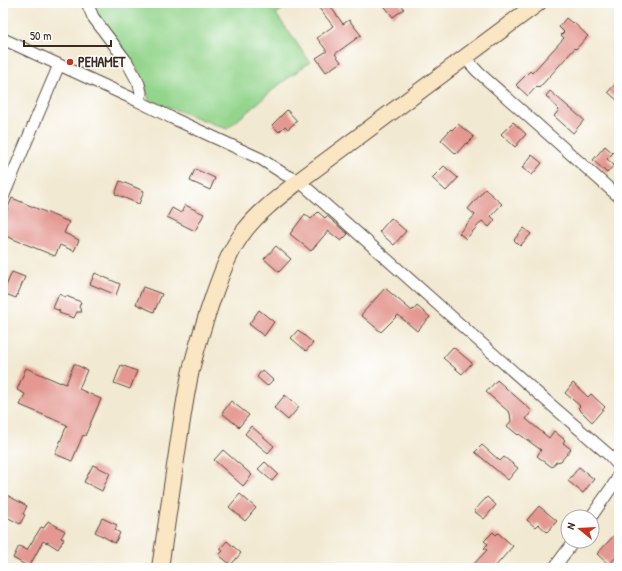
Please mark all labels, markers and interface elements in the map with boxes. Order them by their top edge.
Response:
scale bar [24,22,111,48]
text: 50 m [30,27,51,44]
place label: PEHAMET [78,52,126,71]
marker: PEHAMET [65,57,75,67]
north arrow [560,509,600,549]
text: N [563,521,578,531]

